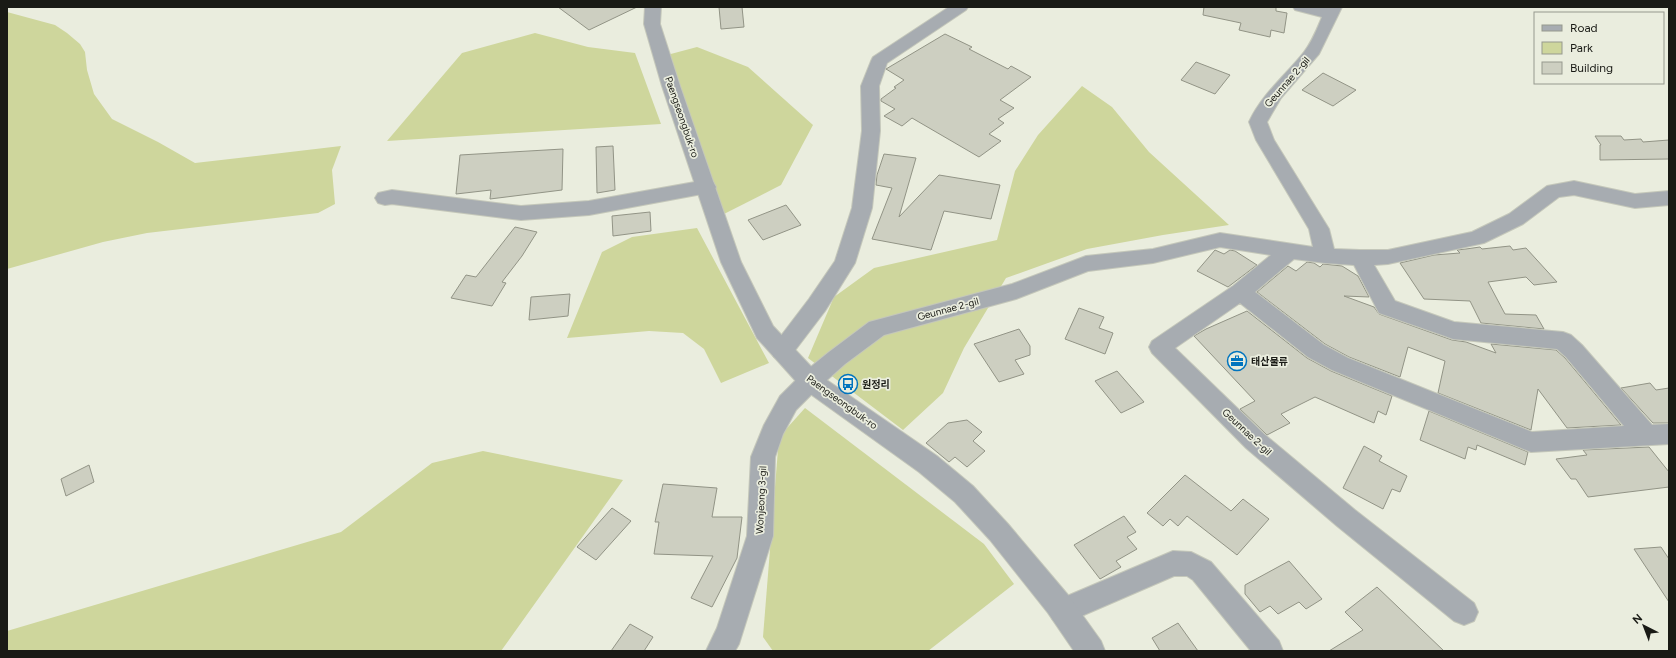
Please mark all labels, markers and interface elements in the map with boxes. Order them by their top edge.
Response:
legend [1534,12,1664,84]
text: Road [1570,21,1598,35]
text: Park [1570,41,1593,55]
street label: Geunnae 2-gil [1261,54,1313,110]
text: Building [1570,61,1613,75]
street label: Paengseongbuk-ro [662,75,702,159]
street label: Geunnae 2-gil [916,295,980,323]
office icon: 태산물류 [1226,350,1248,372]
place label: 태산물류 [1251,355,1288,368]
street label: Paengseongbuk-ro [804,372,880,432]
bus stop icon: 원정리 [837,373,859,395]
place label: 원정리 [862,378,890,391]
street label: Geunnae 2-gil [1220,406,1274,458]
street label: Wonjeong 3-gil [753,465,769,535]
north arrow [1624,606,1664,646]
text: N [1630,611,1645,627]

